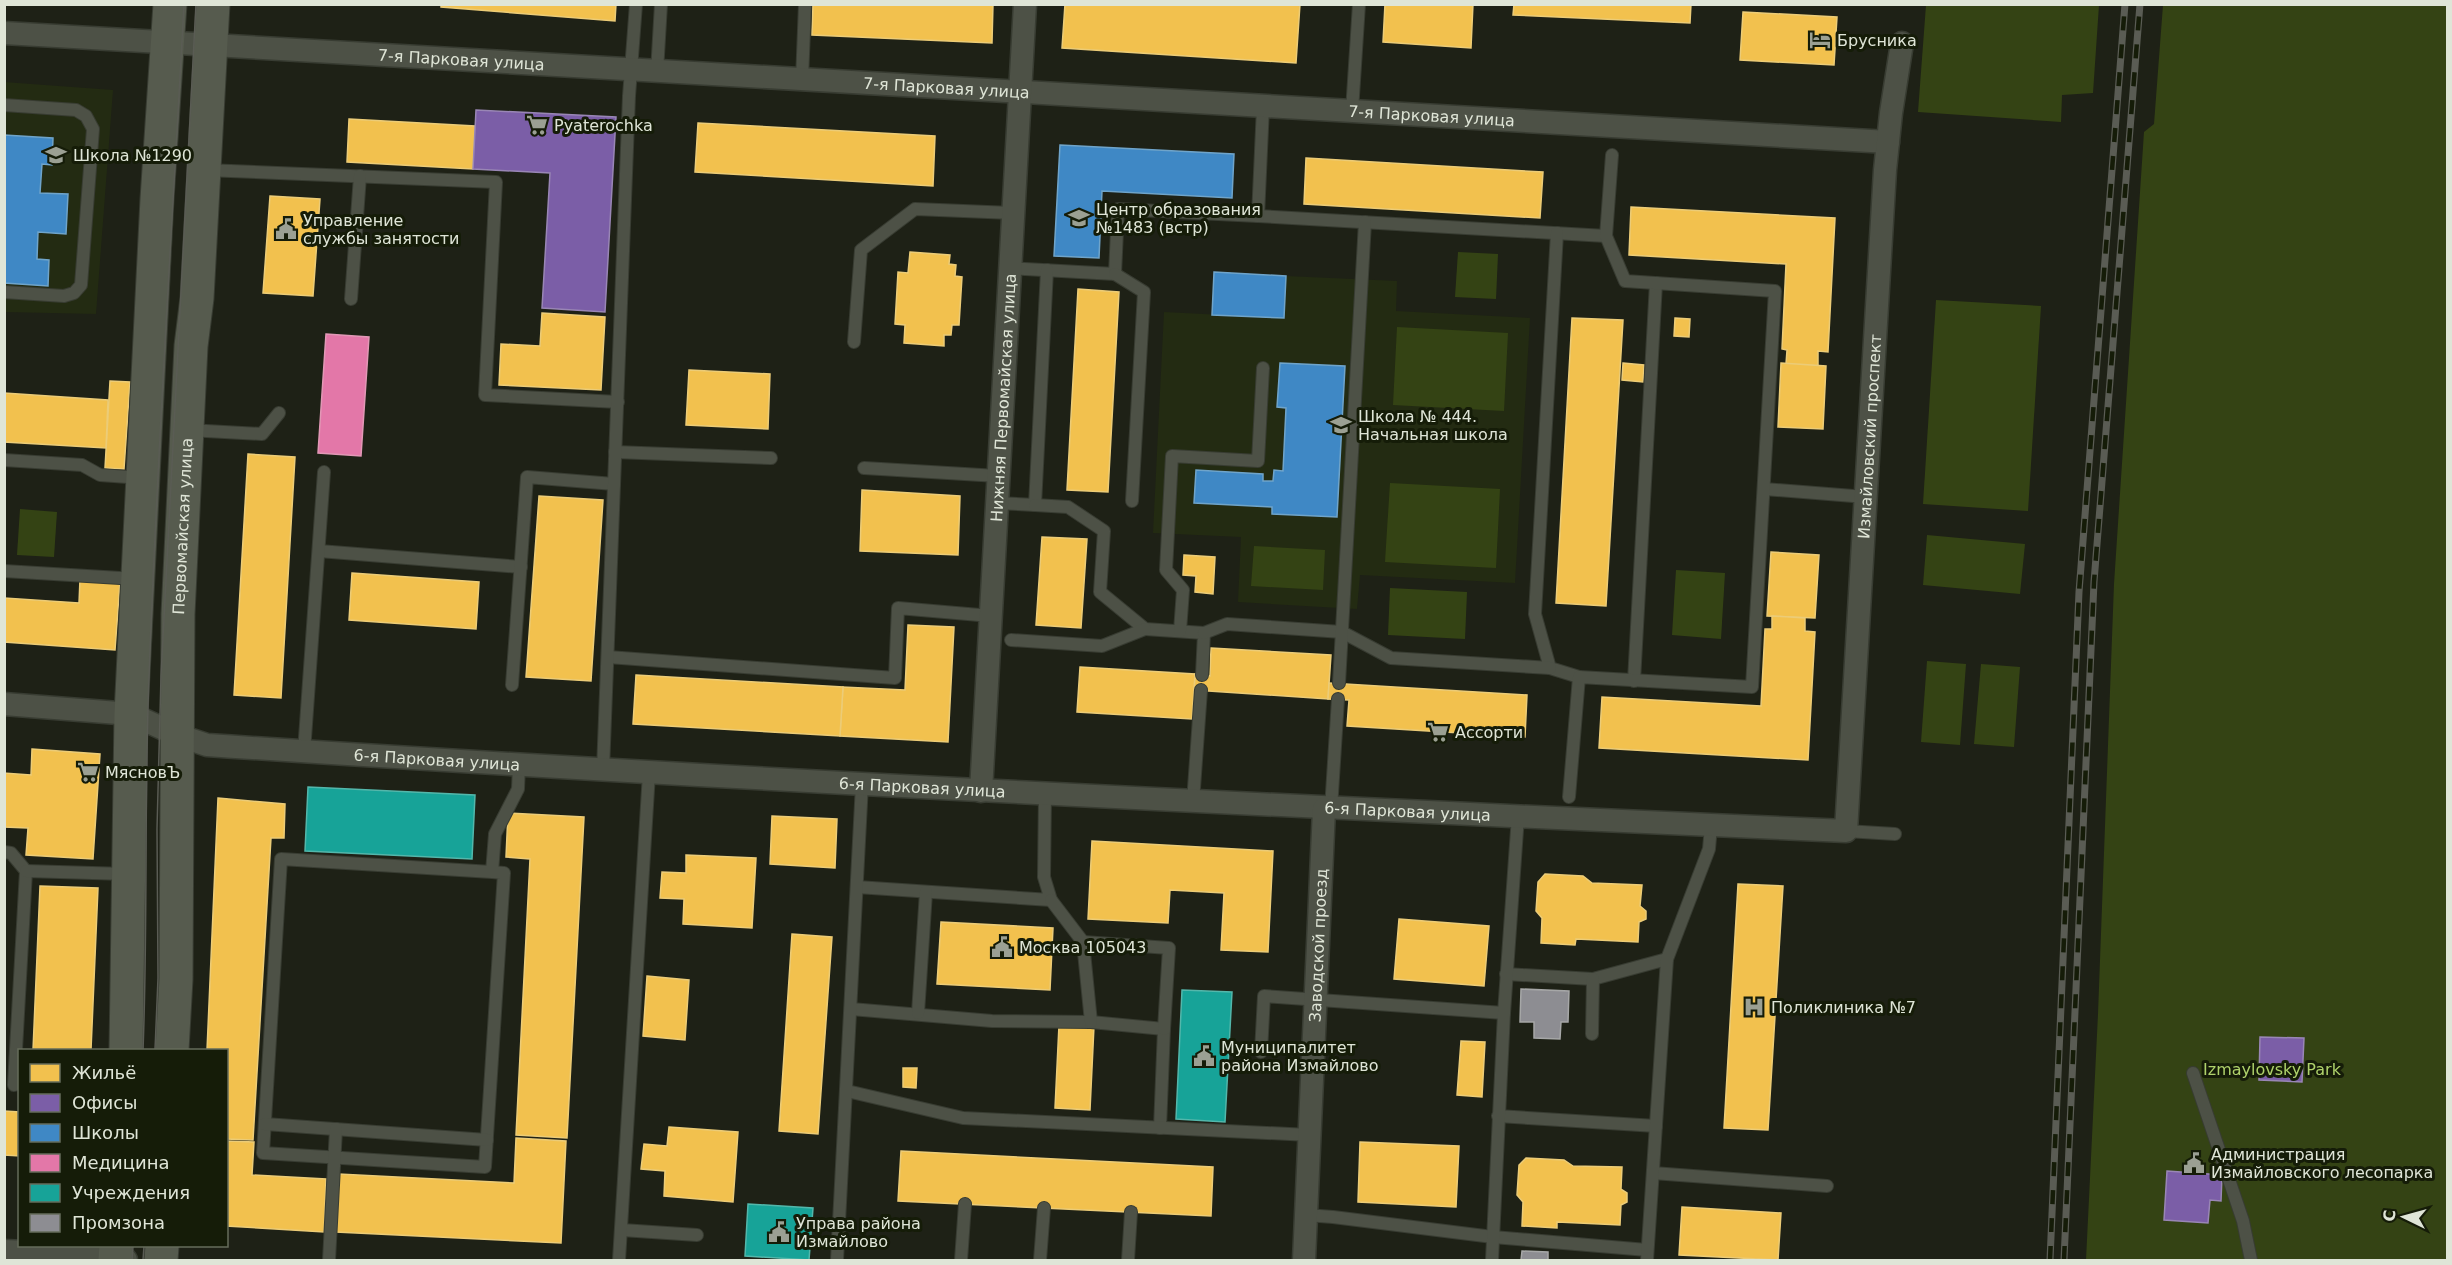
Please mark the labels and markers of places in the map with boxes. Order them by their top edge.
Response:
hotel icon: Брусника [1808,28,1832,52]
place label: Брусника [1837,31,1917,50]
supermarket icon: Pyaterochka [525,113,549,137]
place label: Pyaterochka [554,116,653,135]
school or university icon: Школа №1290 [44,143,68,167]
place label: Школа №1290 [73,146,192,165]
place label: Центр образования №1483 (встр) [1096,200,1261,237]
school or university icon: Центр образования №1483 (встр) [1067,206,1091,230]
place label: Управление cлужбы занятости [303,211,460,248]
public building icon: Управление cлужбы занятости [274,217,298,241]
place label: Школа № 444. Начальная школа [1358,407,1508,444]
school or university icon: Школа № 444. Начальная школа [1329,413,1353,437]
supermarket icon: Ассорти [1426,720,1450,744]
place label: Ассорти [1455,723,1523,742]
supermarket icon: МясновЪ [76,760,100,784]
place label: МясновЪ [105,763,180,782]
public building icon: Москва 105043 [990,935,1014,959]
place label: Москва 105043 [1019,938,1146,957]
hospital icon: Поликлиника №7 [1742,995,1766,1019]
place label: Поликлиника №7 [1771,998,1916,1017]
place label: Муниципалитет района Измайлово [1221,1038,1378,1075]
public building icon: Муниципалитет района Измайлово [1192,1044,1216,1068]
place label: Администрация Измайловского лесопарка [2211,1145,2433,1182]
public building icon: Администрация Измайловского лесопарка [2182,1151,2206,1175]
place label: Управа района Измайлово [796,1214,921,1251]
public building icon: Управа района Измайлово [767,1220,791,1244]

